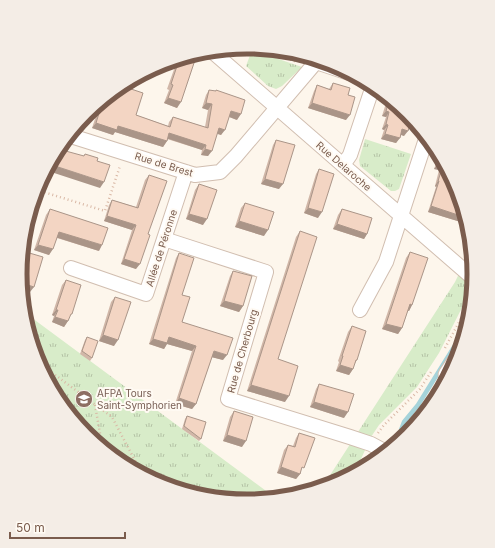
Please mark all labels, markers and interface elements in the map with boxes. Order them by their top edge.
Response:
street label: Rue Delaroche [314,139,374,193]
street label: Rue de Brest [133,149,195,179]
street label: Allée de Péronne [143,208,179,288]
street label: Rue de Cherbourg [224,308,260,394]
place label: AFPA Tours Saint-Symphorien [97,387,182,411]
school or university icon: AFPA Tours Saint-Symphorien [74,389,94,409]
scale bar [10,514,125,540]
text: 50 m [16,520,45,535]

